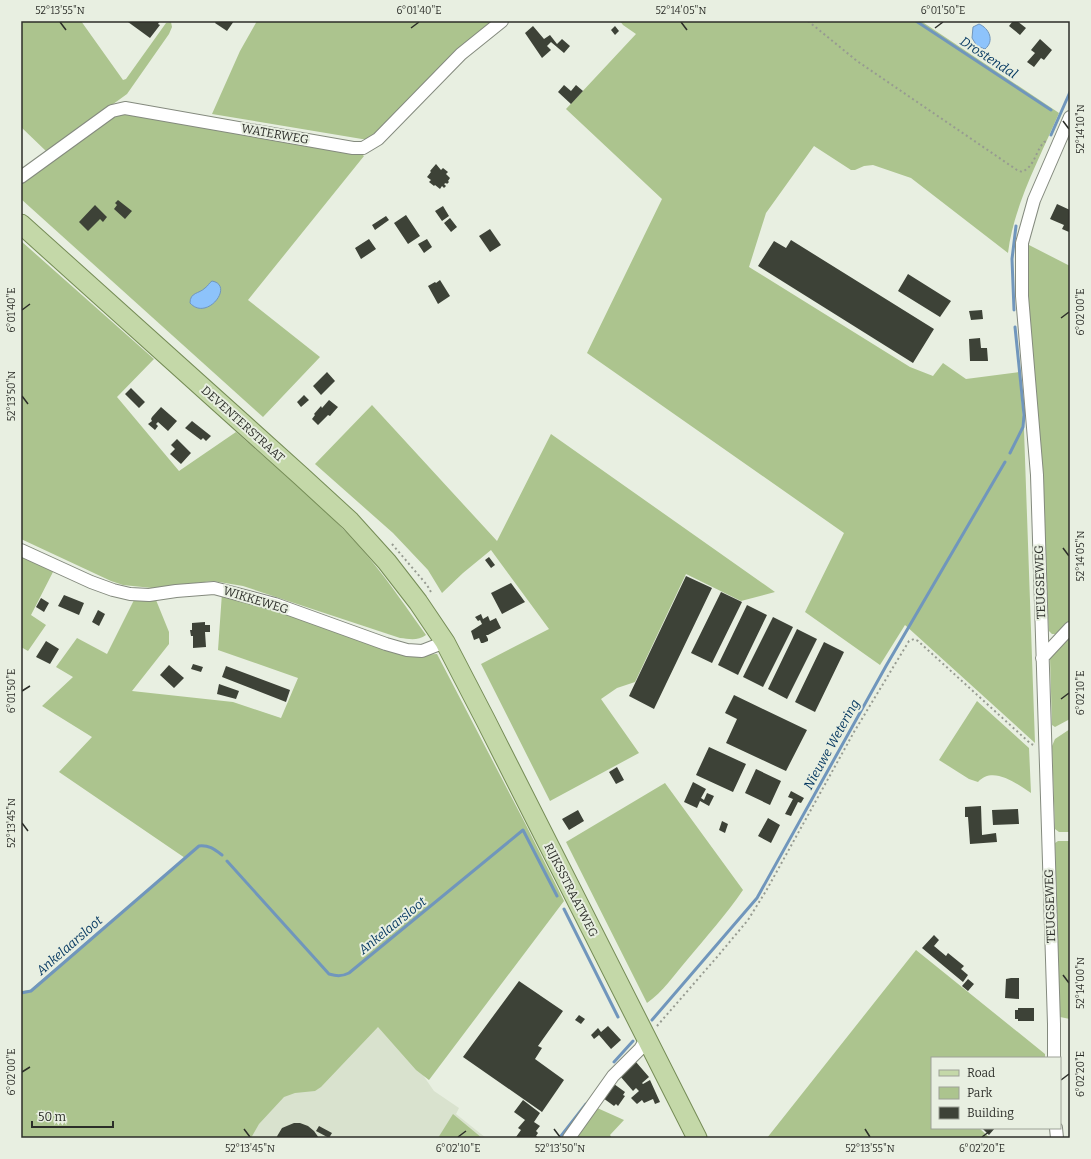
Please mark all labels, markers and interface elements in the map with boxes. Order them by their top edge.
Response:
text: 52°13'55"N [35,5,85,17]
text: 6°01'40"E [396,5,442,17]
text: 52°14'05"N [656,5,706,17]
text: 6°01'50"E [921,5,965,17]
water label: Drostendal [957,33,1021,82]
text: 52°14'10"N [1075,104,1087,154]
street label: WATERWEG [240,121,310,147]
text: 6°01'40"E [6,287,18,333]
text: 6°02'00"E [1075,288,1087,336]
text: 52°13'50"N [6,371,18,421]
street label: DEVENTERSTRAAT [199,383,287,465]
text: 52°14'05"N [1075,531,1087,581]
street label: TEUGSEWEG [1032,545,1048,619]
street label: WIKKEWEG [222,583,290,617]
text: 6°01'50"E [6,669,18,713]
text: 6°02'10"E [1075,671,1087,715]
water label: Nieuwe Wetering [800,697,862,792]
text: 52°13'45"N [6,798,18,848]
street label: RIJKSSTRAATWEG [541,841,601,939]
street label: TEUGSEWEG [1042,869,1058,943]
water label: Ankelaarsloot [355,893,429,958]
water label: Ankelaarsloot [33,912,106,979]
text: 52°14'00"N [1075,957,1087,1009]
text: 6°02'00"E [6,1048,18,1096]
text: 6°02'20"E [1075,1051,1087,1097]
legend [931,1057,1061,1129]
text: Road [967,1066,995,1080]
text: Park [967,1086,993,1100]
scale bar [32,1103,113,1129]
text: Building [967,1106,1014,1120]
text: 50 m [38,1110,67,1124]
text: 52°13'45"N [225,1143,275,1155]
text: 6°02'10"E [436,1143,480,1155]
text: 52°13'50"N [535,1143,585,1155]
text: 52°13'55"N [845,1143,895,1155]
text: 6°02'20"E [959,1143,1005,1155]

